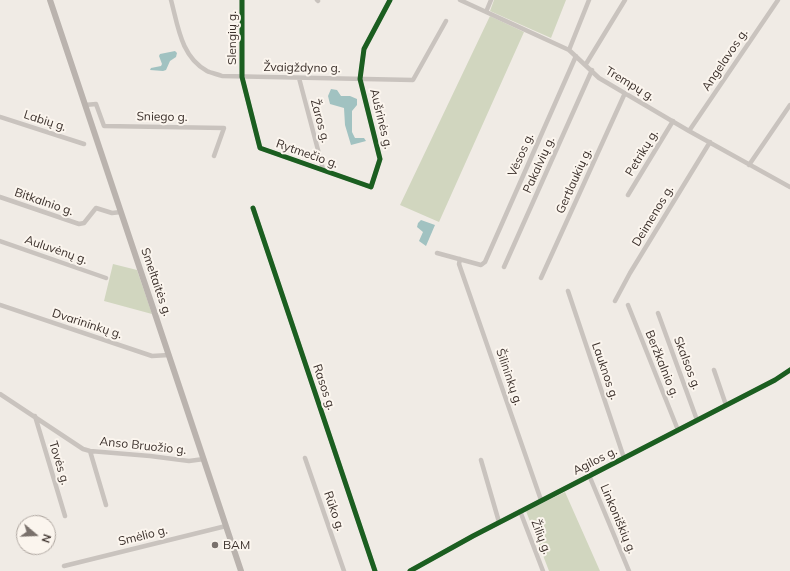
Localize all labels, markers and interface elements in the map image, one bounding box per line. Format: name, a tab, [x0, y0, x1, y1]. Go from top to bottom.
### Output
street label: Slengių g.	[225, 11, 239, 65]
street label: Angelavos g.	[699, 26, 751, 94]
street label: Žvaigždyno g.	[263, 60, 341, 76]
street label: Trempų g.	[603, 64, 657, 104]
street label: Aušrinės g.	[367, 87, 395, 151]
street label: Žaros g.	[307, 98, 333, 144]
street label: Labių g.	[22, 107, 68, 135]
street label: Sniego g.	[136, 109, 188, 125]
street label: Petrikų g.	[623, 127, 661, 179]
street label: Vėsos g.	[505, 131, 537, 179]
street label: Pakalvių g.	[520, 135, 558, 195]
street label: Rytmečio g.	[274, 137, 340, 171]
street label: Gertlaukių g.	[553, 146, 595, 216]
street label: Deimenos g.	[629, 183, 677, 249]
street label: Bitkalnio g.	[13, 185, 75, 219]
street label: Auluvėnų g.	[23, 233, 89, 267]
street label: Smeltaitės g.	[138, 246, 174, 318]
street label: Dvarininkų g.	[50, 306, 124, 342]
street label: Beržkalnio g.	[642, 328, 682, 400]
street label: Skalsos g.	[670, 335, 704, 391]
street label: Lauknos g.	[588, 340, 622, 402]
street label: Šilininkų g.	[493, 347, 525, 407]
street label: Rasos g.	[309, 362, 339, 412]
street label: Anso Bruožio g.	[99, 434, 187, 458]
street label: Tovės g.	[46, 439, 72, 487]
street label: Agilos g.	[571, 444, 619, 478]
street label: Linkoniškių g.	[597, 482, 639, 556]
street label: Rūko g.	[320, 489, 348, 533]
north arrow	[16, 515, 56, 555]
street label: Žilių g.	[528, 518, 554, 556]
street label: Smėlio g.	[117, 523, 169, 549]
text: N	[38, 532, 54, 545]
place label: BAM	[223, 538, 250, 552]
marker: BAM	[210, 540, 220, 550]

